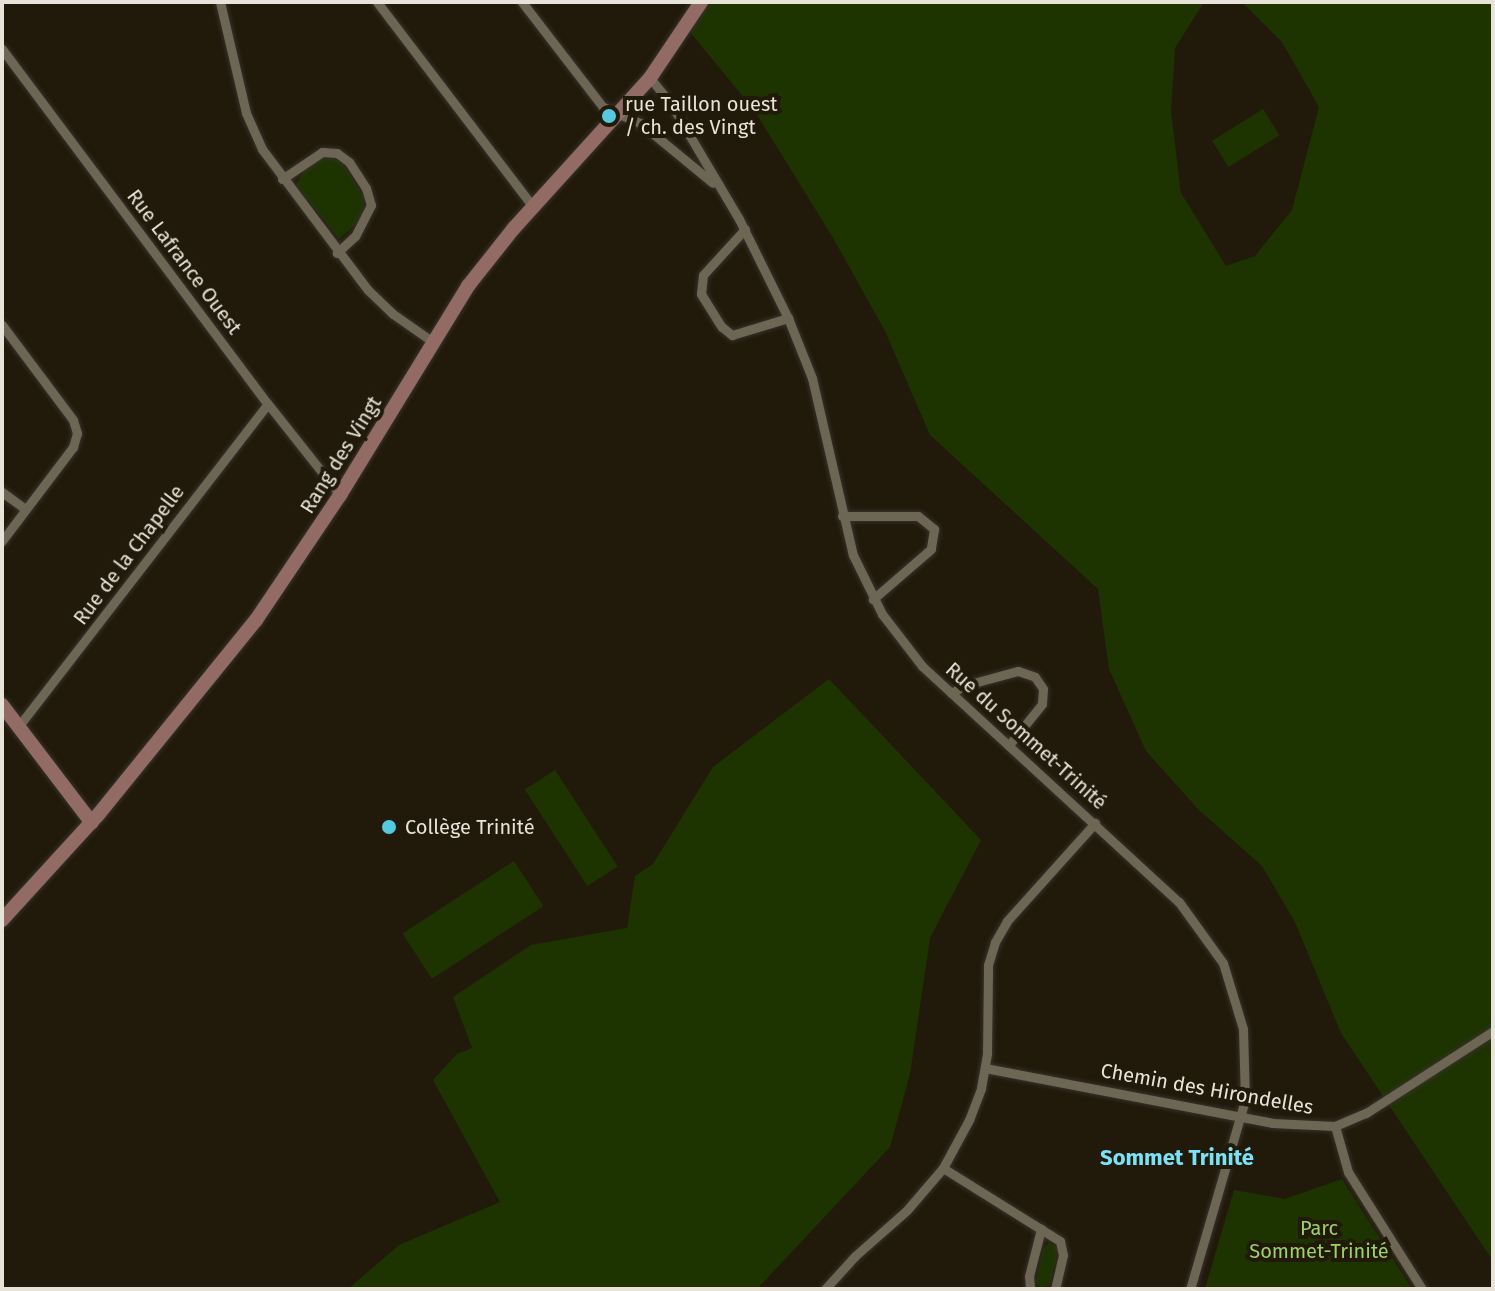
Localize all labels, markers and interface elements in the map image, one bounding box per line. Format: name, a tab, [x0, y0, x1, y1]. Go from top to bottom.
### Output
place label: rue Taillon ouest / ch. des Vingt	[625, 92, 778, 139]
marker: rue Taillon ouest / ch. des Vingt	[600, 107, 618, 125]
street label: Rue Lafrance Ouest	[122, 185, 246, 339]
street label: Rang des Vingt	[295, 392, 387, 518]
street label: Rue de la Chapelle	[69, 480, 189, 630]
street label: Rue du Sommet-Trinité	[941, 657, 1111, 815]
place label: Collège Trinité	[405, 815, 535, 839]
marker: Collège Trinité	[380, 818, 398, 836]
street label: Chemin des Hirondelles	[1099, 1058, 1315, 1120]
district label: Sommet Trinité	[1100, 1145, 1254, 1171]
park label: Parc Sommet-Trinité	[1249, 1216, 1389, 1263]

